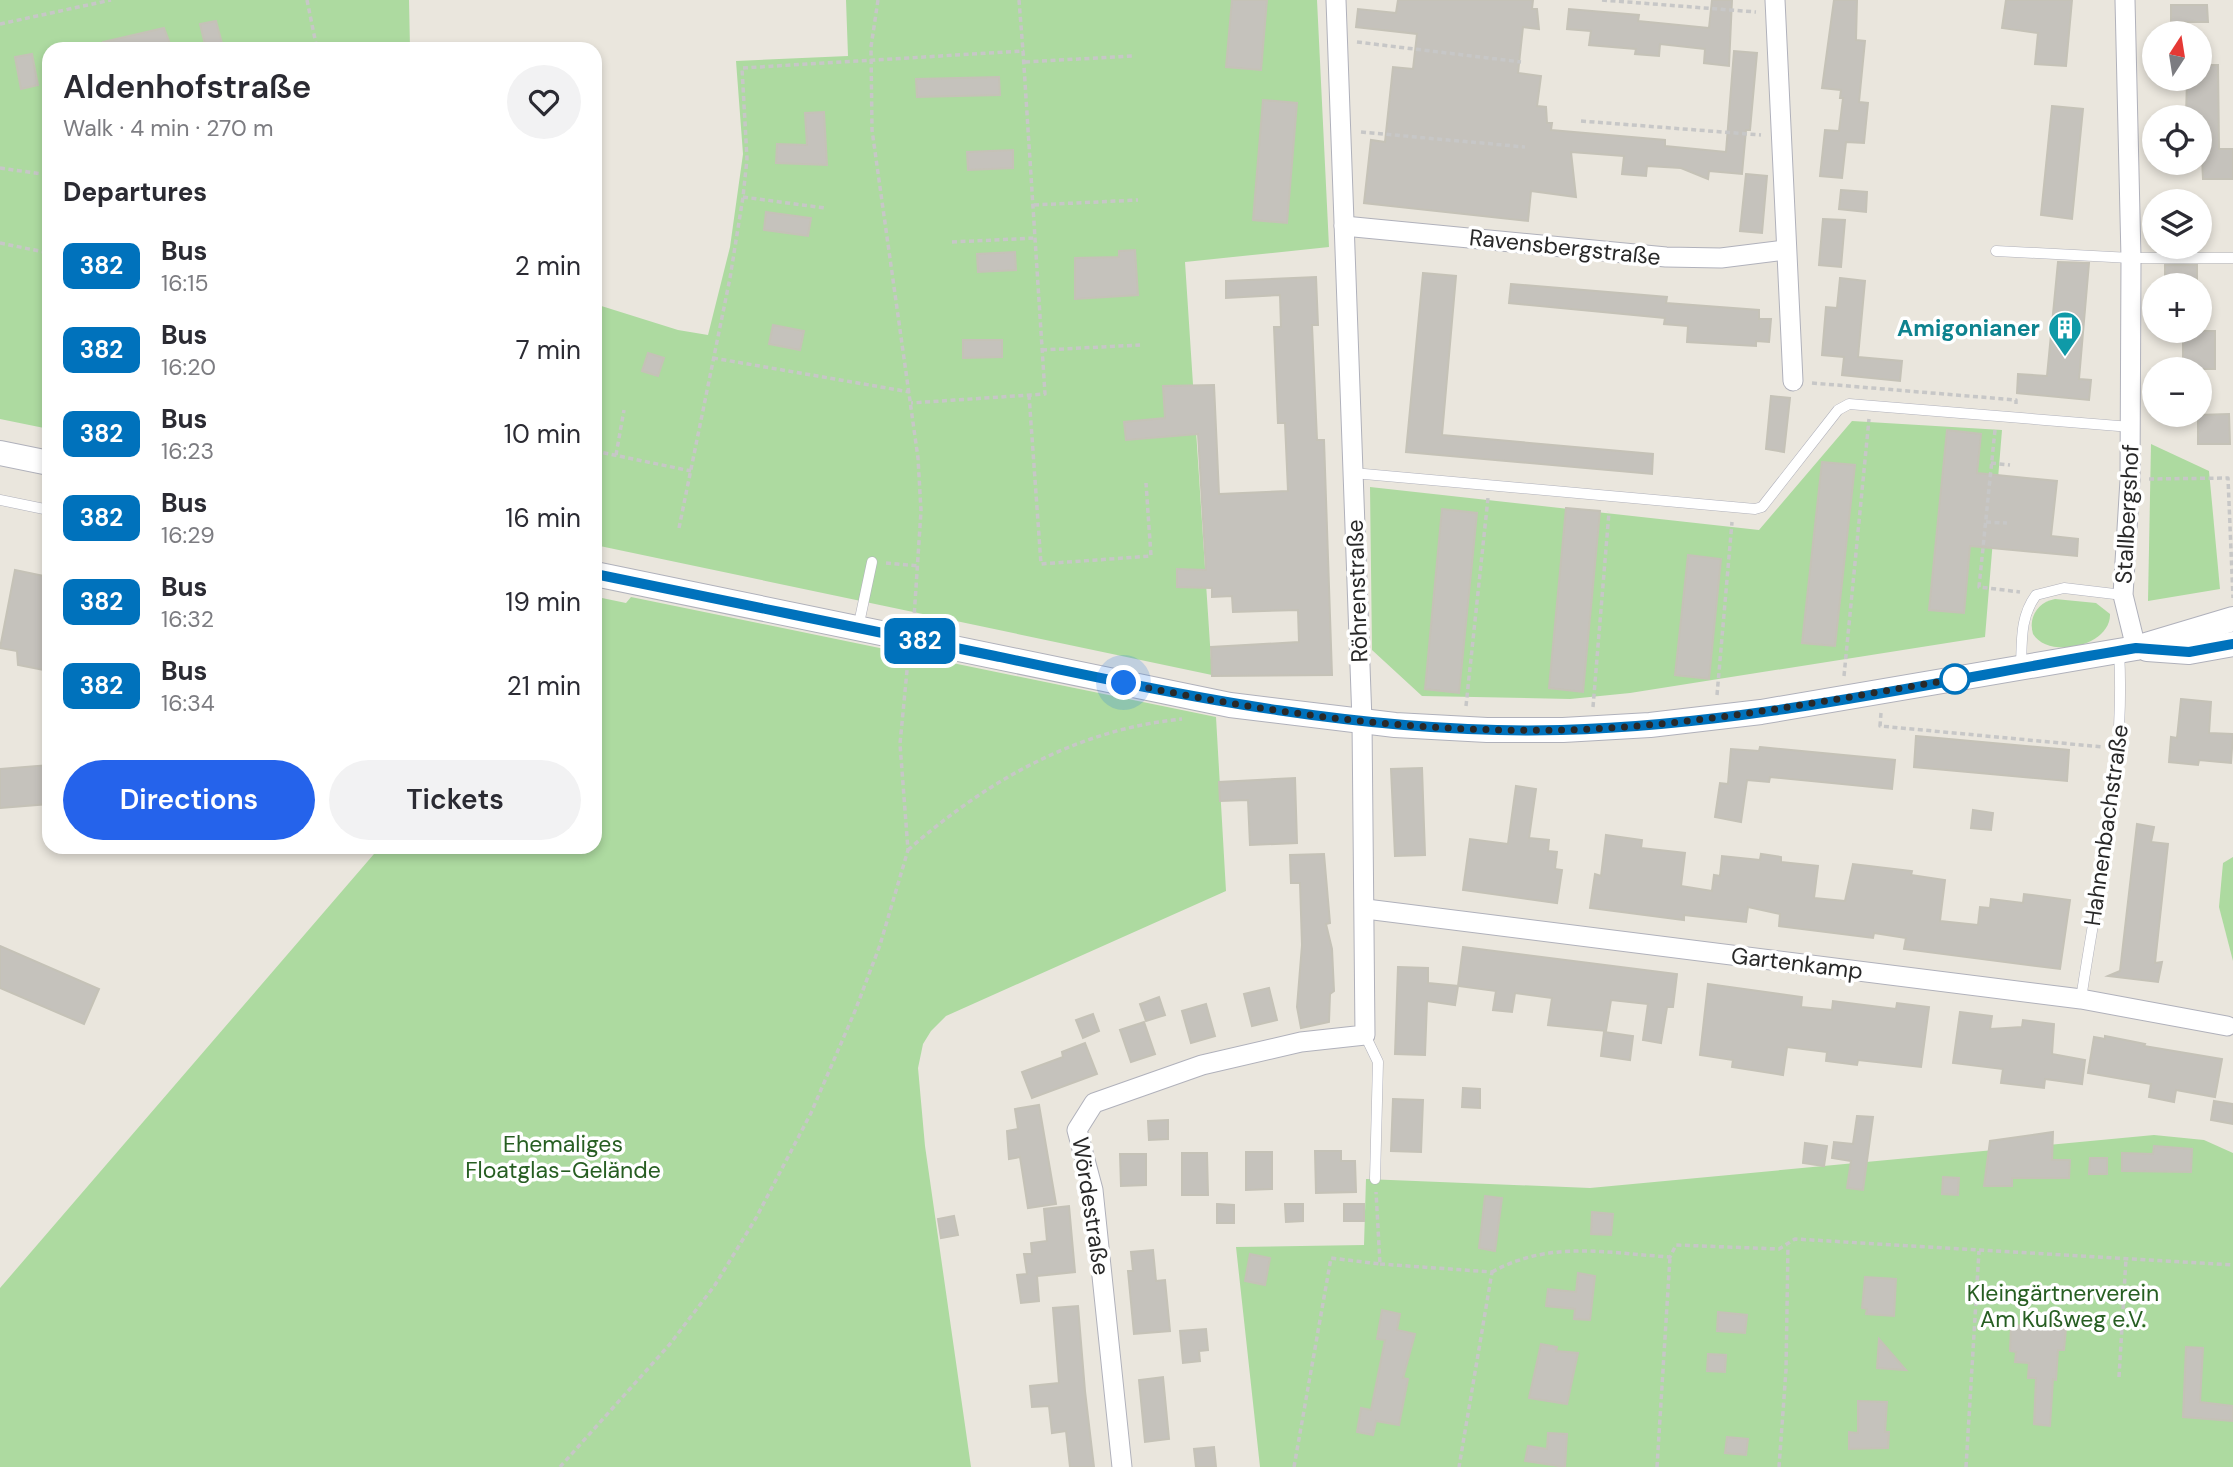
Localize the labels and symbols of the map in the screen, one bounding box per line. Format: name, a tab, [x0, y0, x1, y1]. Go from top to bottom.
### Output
north arrow	[2142, 21, 2212, 91]
street label: Ravensbergstraße	[1468, 222, 1662, 272]
building icon: Amigonianer	[2046, 309, 2084, 358]
place label: Amigonianer	[1897, 313, 2040, 343]
street label: Stallbergshof	[2108, 443, 2146, 585]
street label: Röhrenstraße	[1340, 519, 1374, 663]
line badge: 382	[880, 618, 960, 664]
unlabelled marker	[1940, 664, 1970, 694]
your location	[1106, 665, 1141, 700]
street label: Hahnenbachstraße	[2077, 722, 2135, 928]
street label: Gartenkamp	[1730, 940, 1864, 986]
park label: Ehemaliges Floatglas-Gelände	[465, 1129, 661, 1185]
street label: Wördestraße	[1065, 1135, 1117, 1277]
park label: Kleingärtnerverein Am Kußweg e.V.	[1967, 1278, 2159, 1334]

